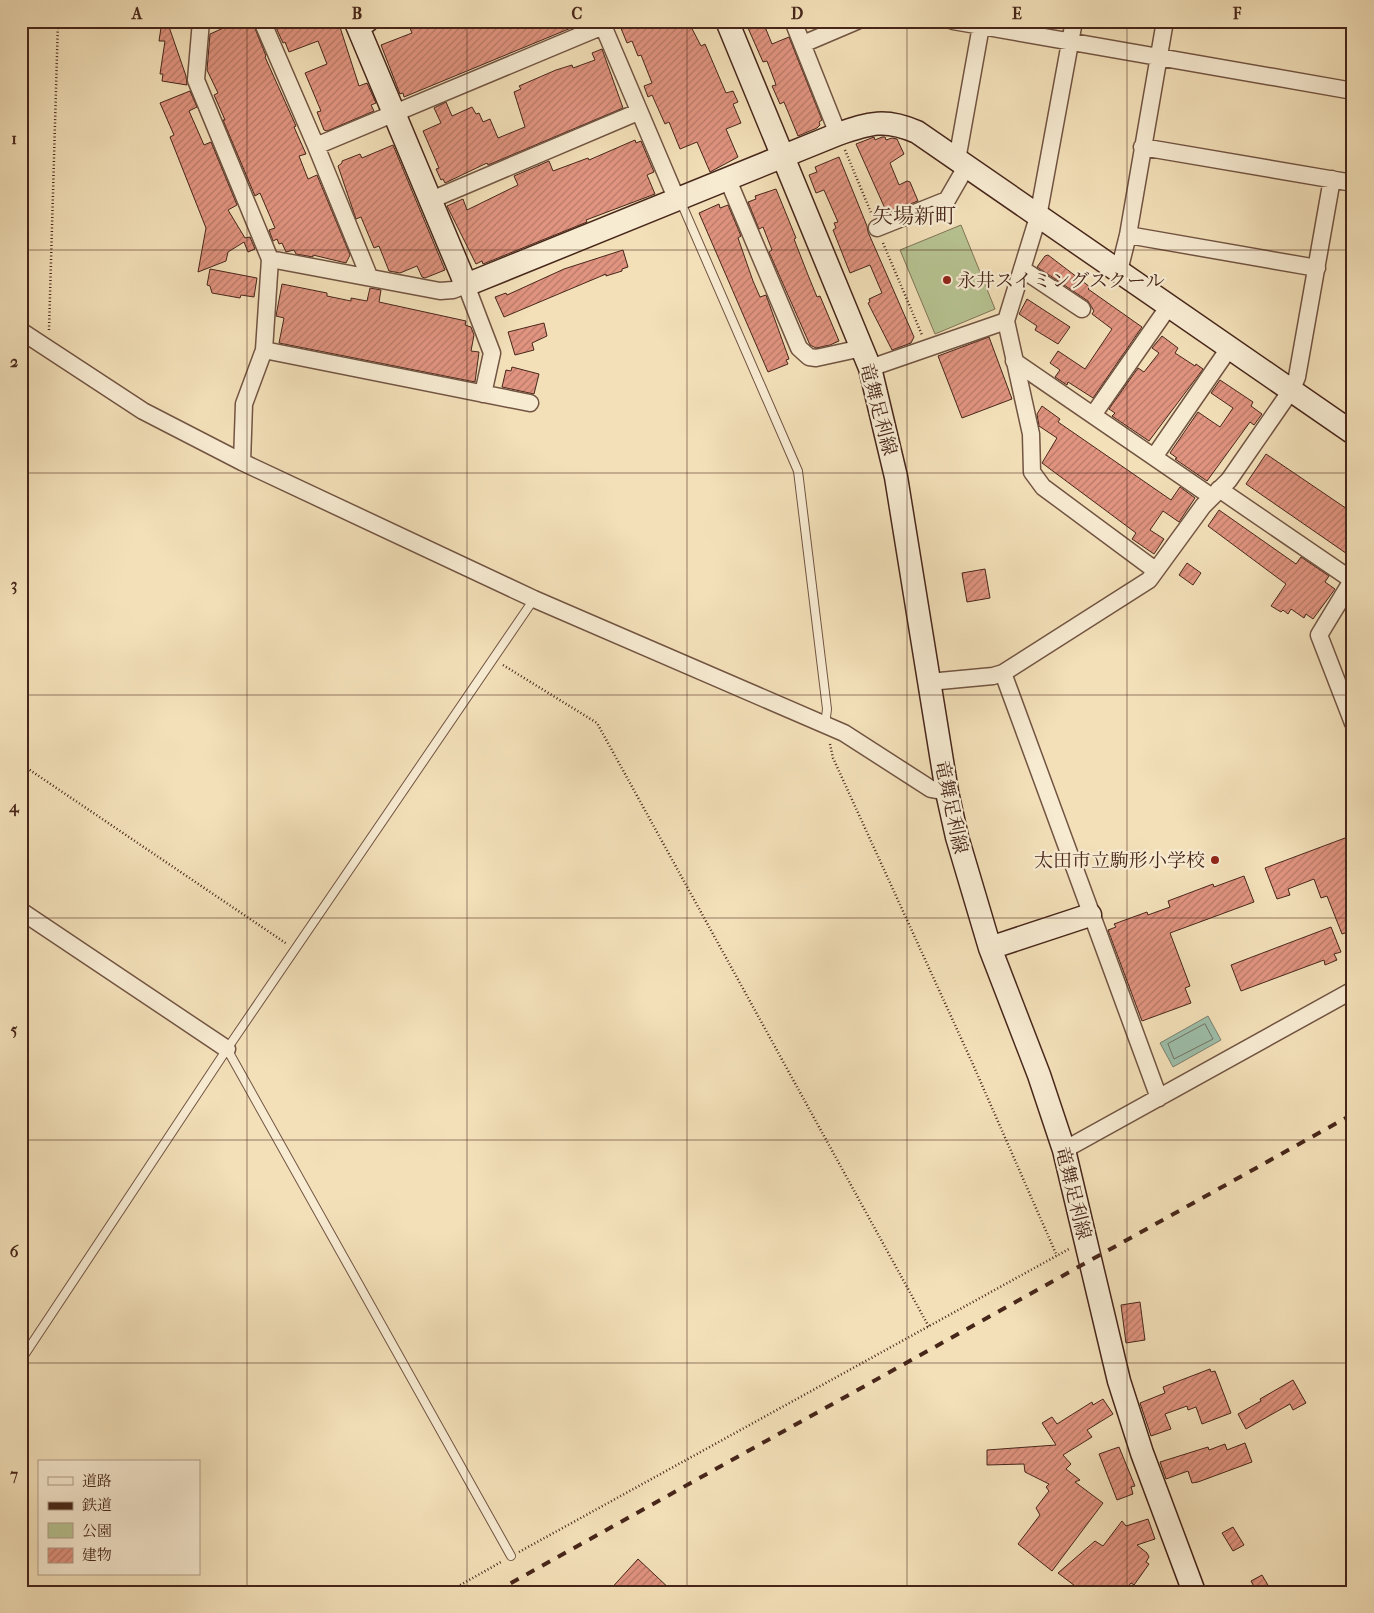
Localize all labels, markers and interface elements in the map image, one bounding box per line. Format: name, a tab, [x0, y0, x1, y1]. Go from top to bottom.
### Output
text: A	[131, 4, 143, 23]
text: B	[352, 4, 362, 23]
text: C	[572, 4, 583, 23]
text: D	[791, 4, 803, 23]
text: E	[1012, 4, 1022, 23]
text: F	[1232, 4, 1242, 23]
text: 1	[11, 129, 17, 148]
district label: 矢場新町	[872, 204, 956, 228]
place label: 永井スイミングスクール	[957, 270, 1165, 292]
marker: 永井スイミングスクール	[941, 274, 953, 286]
text: 2	[10, 352, 18, 371]
street label: 竜舞足利線	[855, 361, 901, 458]
text: 3	[11, 575, 17, 595]
street label: 竜舞足利線	[930, 758, 972, 856]
text: 4	[8, 797, 20, 817]
place label: 太田市立駒形小学校	[1034, 850, 1205, 872]
marker: 太田市立駒形小学校	[1209, 854, 1221, 866]
text: 5	[11, 1020, 18, 1039]
street label: 竜舞足利線	[1051, 1144, 1095, 1242]
text: 6	[10, 1242, 19, 1261]
legend	[38, 1460, 200, 1576]
text: 7	[9, 1465, 18, 1484]
text: 道路	[82, 1472, 112, 1490]
text: 鉄道	[82, 1496, 112, 1514]
text: 公園	[82, 1522, 112, 1540]
text: 建物	[82, 1546, 112, 1564]

